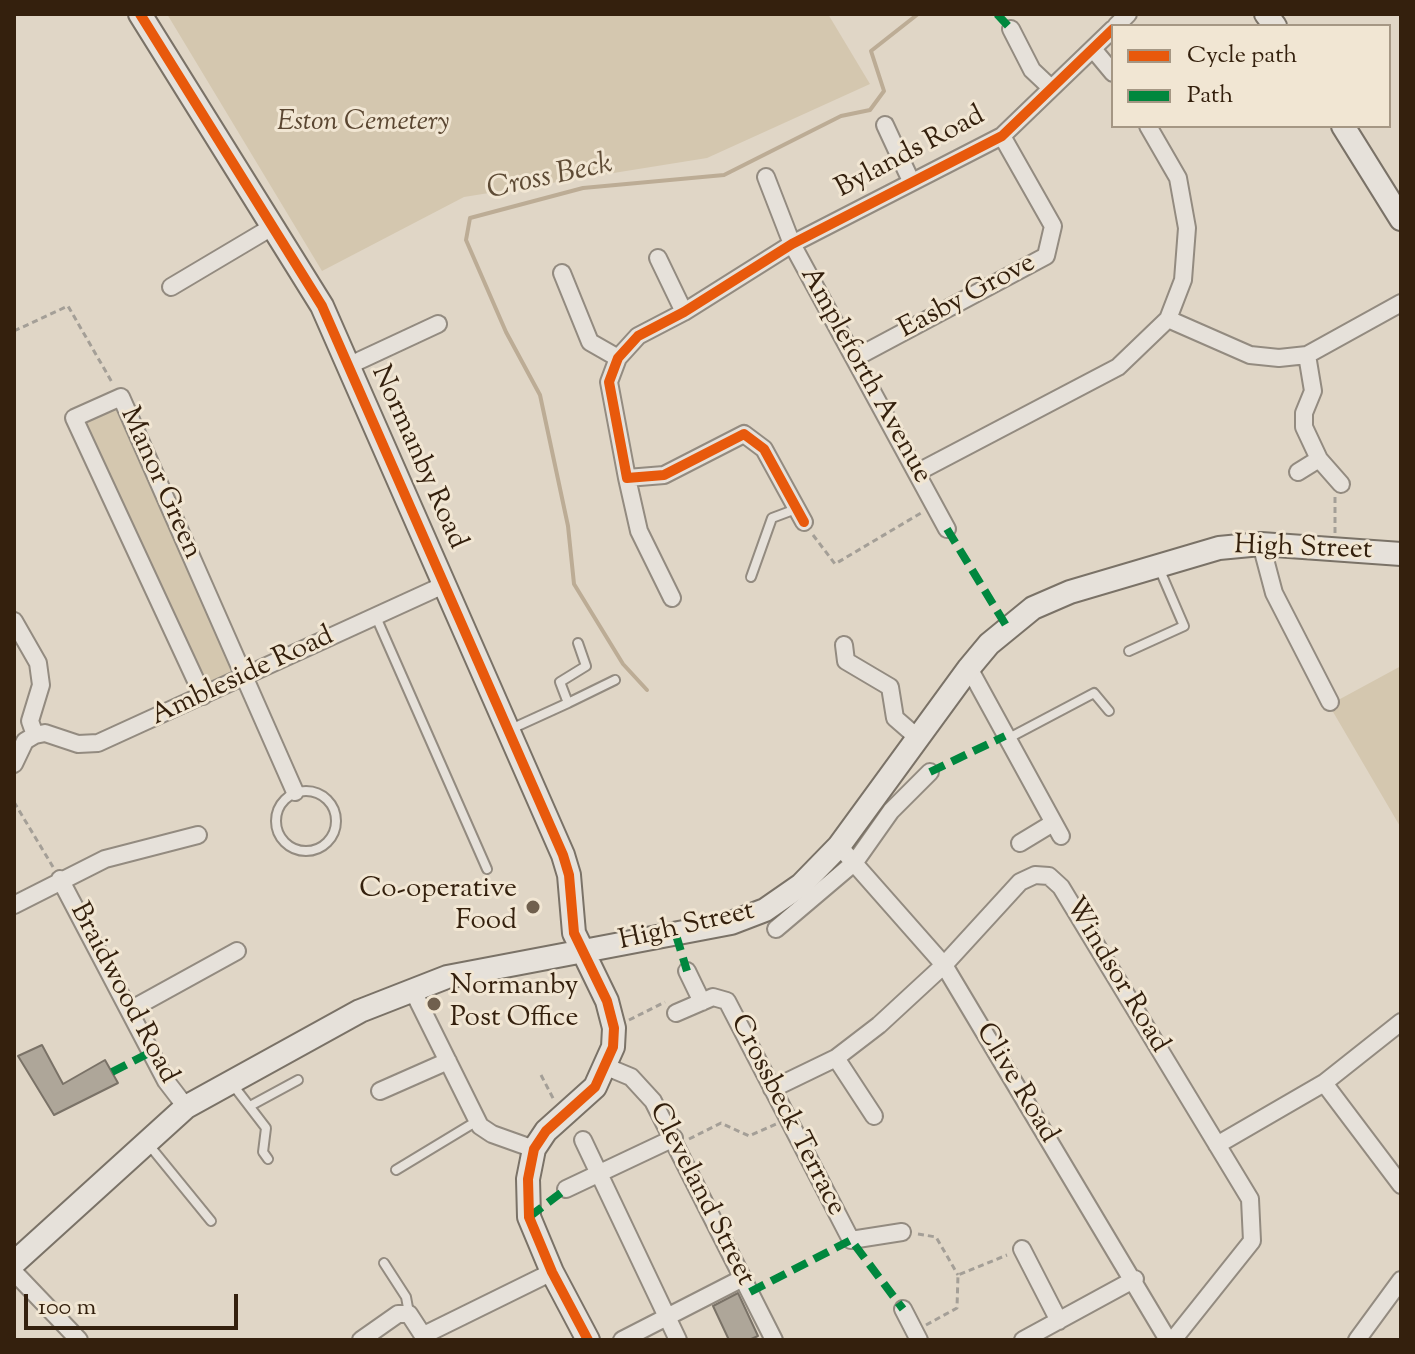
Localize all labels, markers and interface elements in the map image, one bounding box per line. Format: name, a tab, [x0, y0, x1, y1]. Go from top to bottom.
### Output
legend	[1111, 24, 1391, 128]
text: Cycle path	[1187, 39, 1297, 73]
text: Path	[1187, 79, 1233, 113]
street label: Bylands Road	[831, 101, 991, 207]
park label: Eston Cemetery	[277, 107, 449, 141]
water label: Cross Beck	[484, 148, 616, 210]
street label: Easby Grove	[894, 248, 1042, 348]
street label: Ampleforth Avenue	[791, 262, 937, 490]
street label: Normanby Road	[361, 361, 473, 555]
street label: Manor Green	[111, 403, 207, 565]
street label: High Street	[1233, 531, 1373, 569]
street label: Ambleside Road	[146, 621, 340, 735]
place label: Co-operative Food	[359, 874, 517, 940]
street label: Windsor Road	[1055, 892, 1175, 1060]
street label: High Street	[616, 896, 758, 960]
street label: Braidwood Road	[60, 898, 184, 1090]
marker: Co-operative Food	[524, 898, 542, 916]
place label: Normanby Post Office	[450, 971, 579, 1037]
marker: Normanby Post Office	[425, 995, 443, 1013]
street label: Crossbeck Terrace	[721, 1010, 851, 1222]
street label: Clive Road	[966, 1018, 1064, 1150]
street label: Cleveland Street	[640, 1098, 760, 1292]
scale bar	[28, 1278, 242, 1328]
text: 100 m	[38, 1291, 96, 1325]

